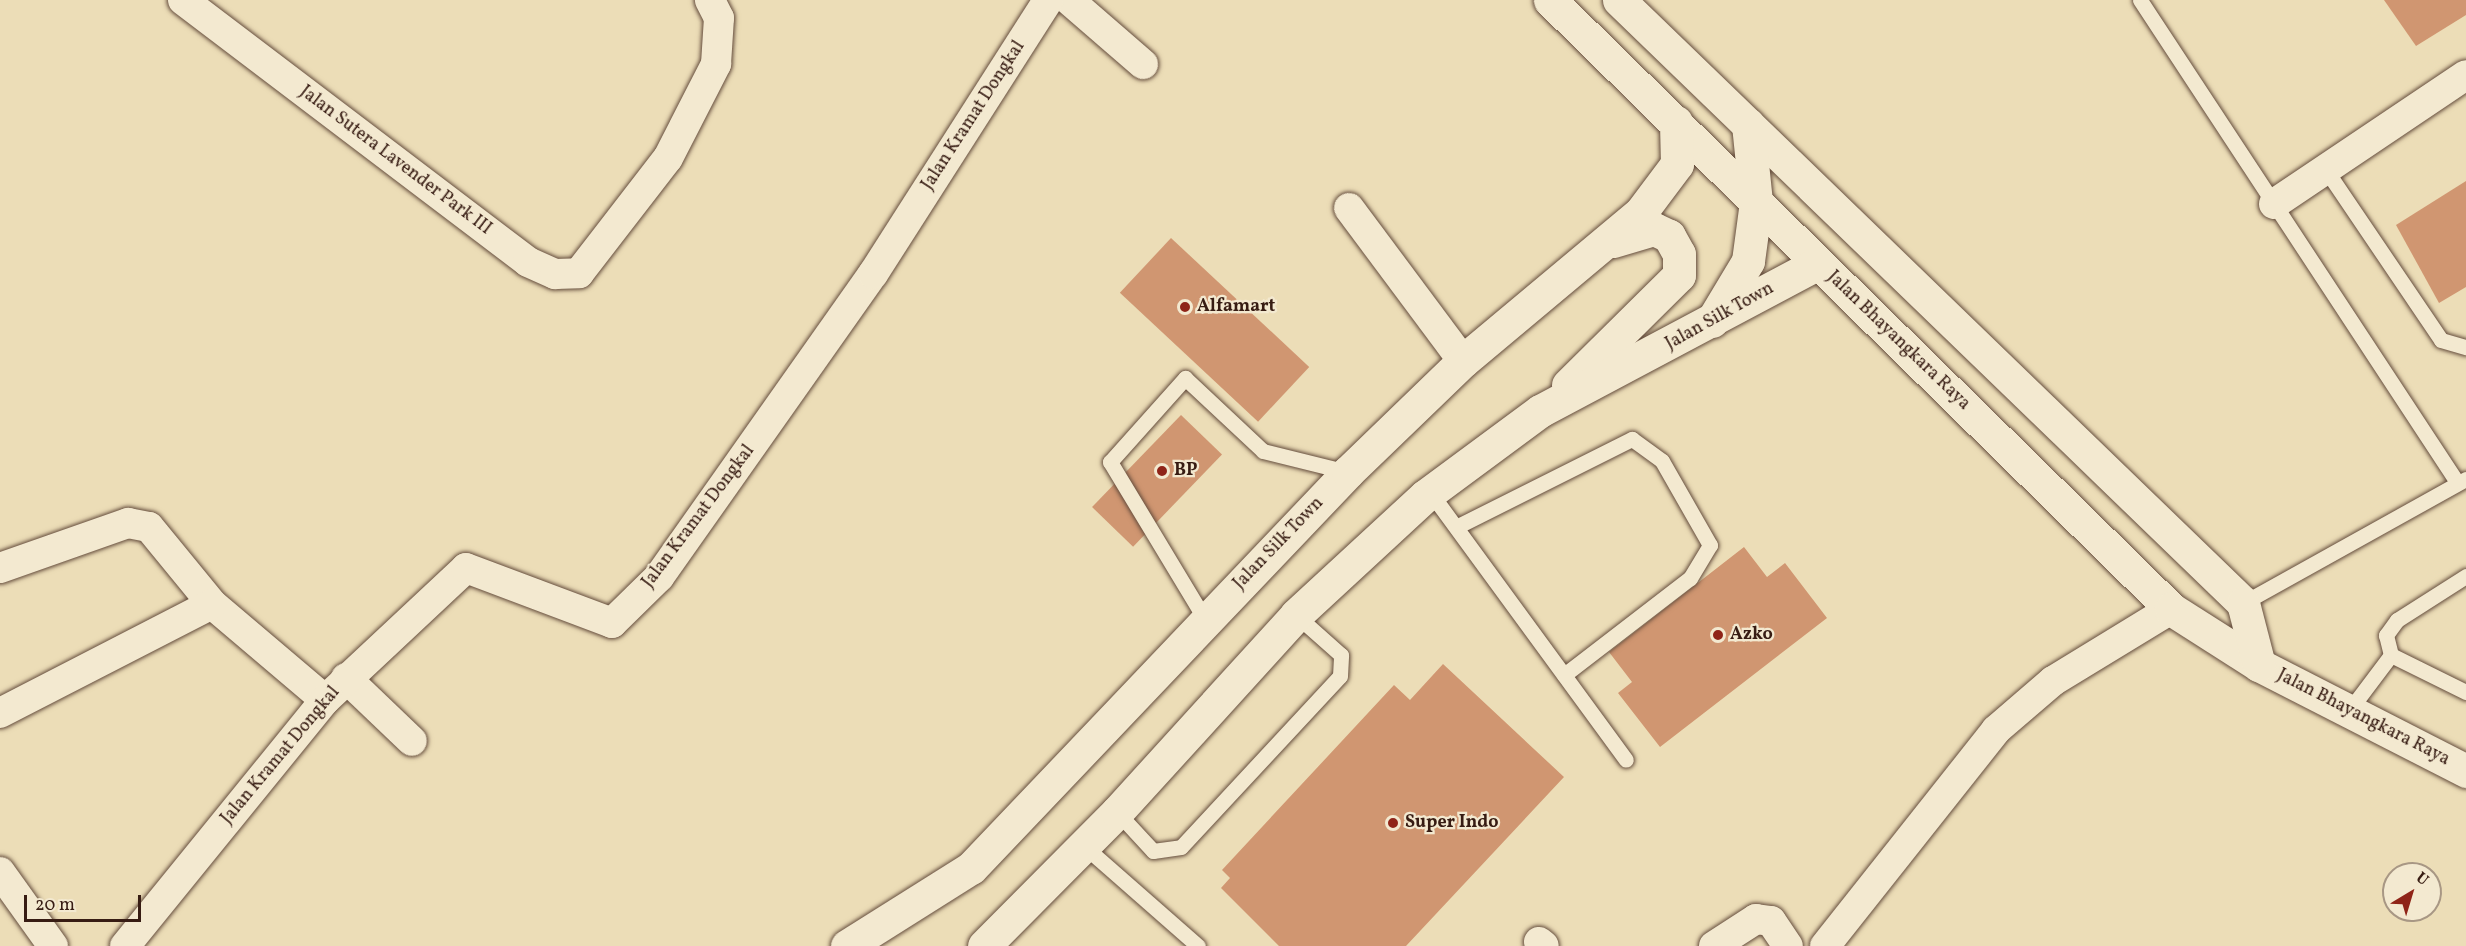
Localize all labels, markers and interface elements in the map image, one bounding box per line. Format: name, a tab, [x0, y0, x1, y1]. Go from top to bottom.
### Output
street label: Jalan Kramat Dongkal	[918, 37, 1030, 195]
street label: Jalan Sutera Lavender Park III	[295, 82, 495, 240]
street label: Jalan Bhayangkara Raya	[1822, 267, 1974, 415]
street label: Jalan Silk Town	[1662, 278, 1778, 356]
place label: Alfamart	[1197, 296, 1275, 318]
marker: Alfamart	[1178, 300, 1192, 314]
street label: Jalan Kramat Dongkal	[638, 441, 760, 593]
place label: BP	[1174, 460, 1198, 482]
marker: BP	[1155, 464, 1169, 478]
street label: Jalan Silk Town	[1229, 493, 1329, 595]
place label: Azko	[1730, 624, 1773, 646]
marker: Azko	[1711, 628, 1725, 642]
street label: Jalan Bhayangkara Raya	[2273, 665, 2453, 771]
street label: Jalan Kramat Dongkal	[217, 683, 345, 829]
place label: Super Indo	[1405, 812, 1498, 834]
marker: Super Indo	[1386, 816, 1400, 830]
north arrow	[2382, 862, 2442, 922]
text: U	[2411, 867, 2433, 891]
scale bar	[27, 883, 144, 921]
text: 20 m	[35, 893, 75, 918]

